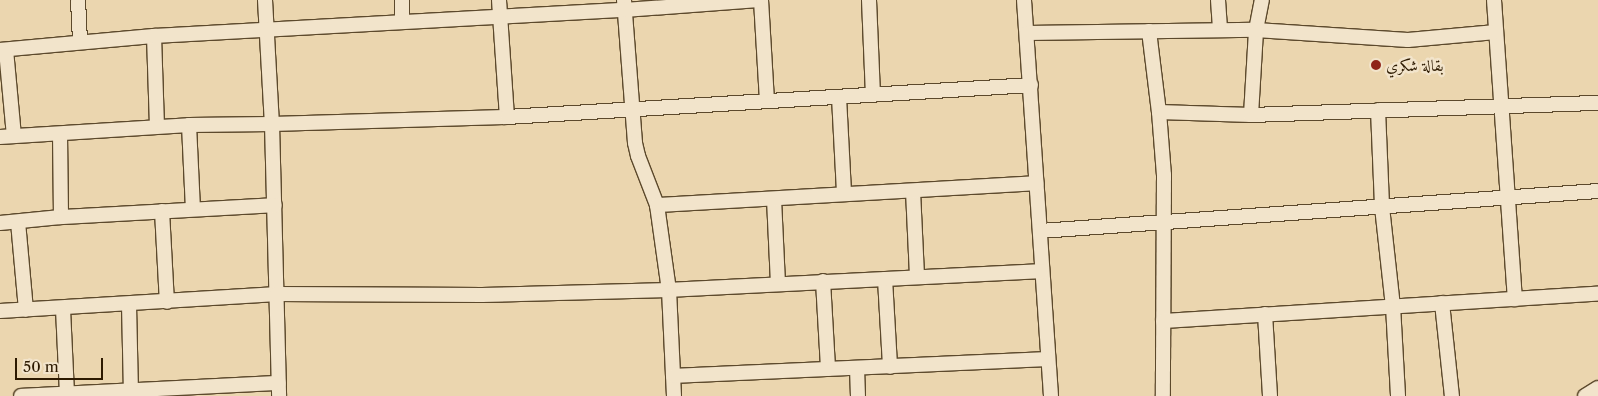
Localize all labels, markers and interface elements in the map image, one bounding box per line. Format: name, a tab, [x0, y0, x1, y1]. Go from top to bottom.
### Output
place label: بقالة شكري	[1386, 55, 1444, 75]
marker: بقالة شكري	[1370, 59, 1382, 71]
scale bar	[18, 348, 105, 380]
text: 50 m	[23, 357, 59, 376]

